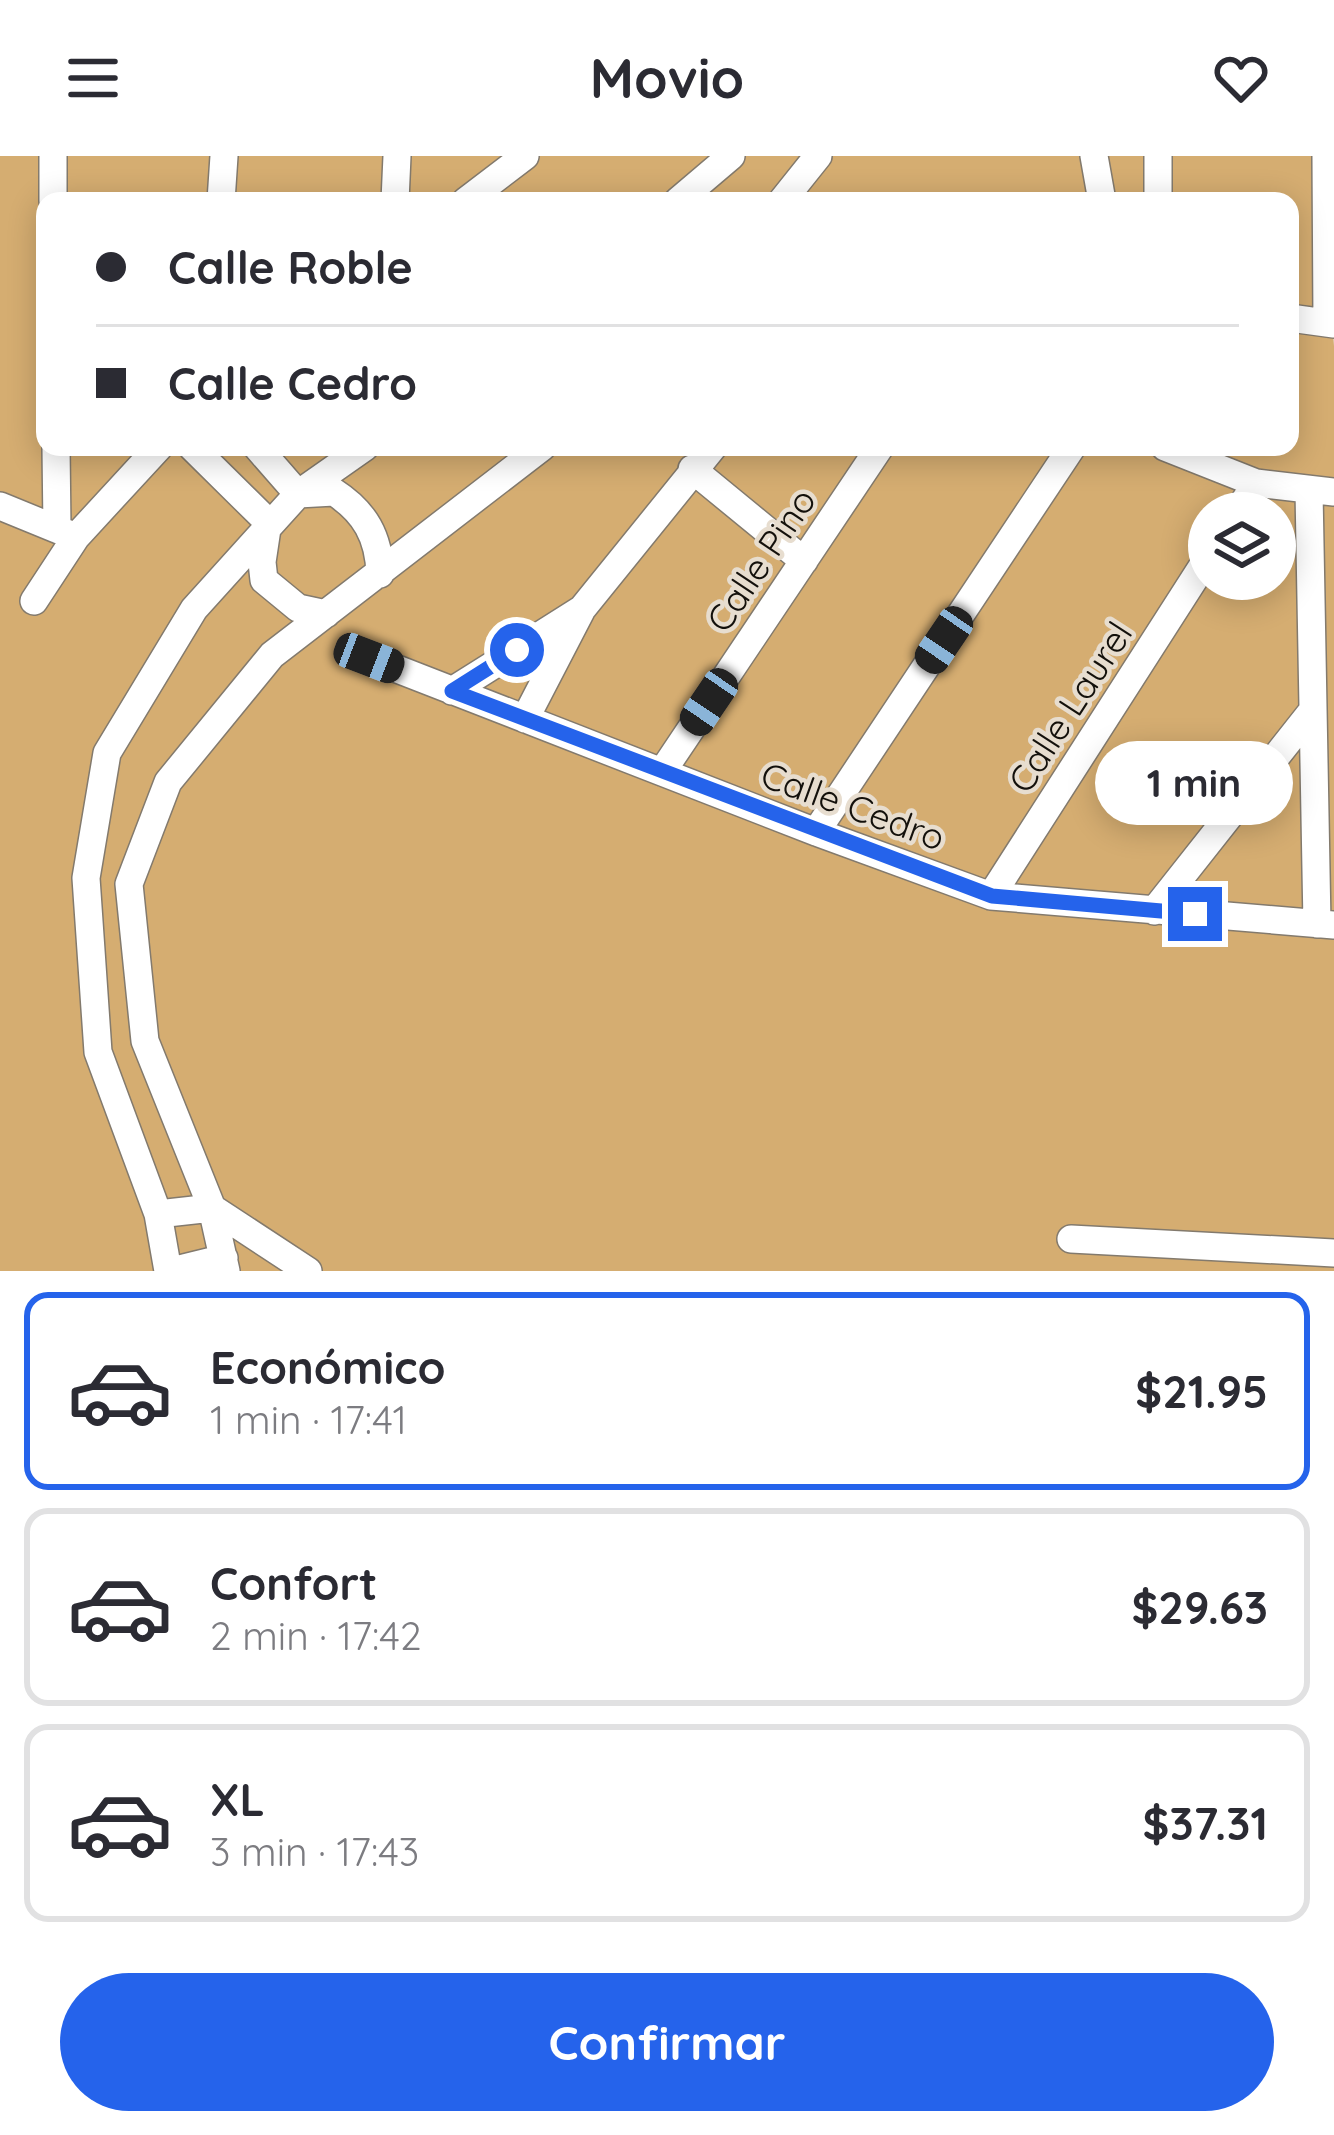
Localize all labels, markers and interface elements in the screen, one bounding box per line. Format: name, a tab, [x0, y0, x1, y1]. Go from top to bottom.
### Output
text: Movio	[590, 44, 744, 112]
icon: menu	[60, 45, 126, 111]
icon: heart	[1208, 45, 1274, 111]
text: Calle Roble	[168, 239, 413, 295]
text: Calle Cedro	[168, 355, 417, 411]
street label: Calle Pino	[696, 479, 825, 640]
map controls	[1188, 492, 1296, 600]
button: layers	[1188, 492, 1296, 600]
car	[909, 600, 979, 680]
street label: Calle Laurel	[998, 613, 1141, 801]
route start	[490, 623, 544, 677]
car	[329, 628, 409, 688]
car	[674, 662, 744, 742]
callout: 1 min	[1096, 740, 1294, 824]
street label: Calle Cedro	[755, 752, 951, 860]
text: 1 min	[1147, 758, 1241, 807]
route end	[1168, 887, 1222, 941]
icon: car	[66, 1337, 174, 1445]
text: Económico	[210, 1339, 446, 1395]
text: $21.95	[1135, 1363, 1268, 1419]
text: 1 min · 17:41	[210, 1395, 407, 1444]
icon: car	[66, 1553, 174, 1661]
text: Confort	[210, 1555, 377, 1611]
text: $29.63	[1132, 1579, 1268, 1635]
text: 2 min · 17:42	[210, 1611, 422, 1660]
icon: car	[66, 1769, 174, 1877]
text: XL	[210, 1771, 265, 1827]
text: $37.31	[1143, 1795, 1268, 1851]
text: 3 min · 17:43	[210, 1827, 419, 1876]
button: Confirmar	[60, 1973, 1274, 2111]

